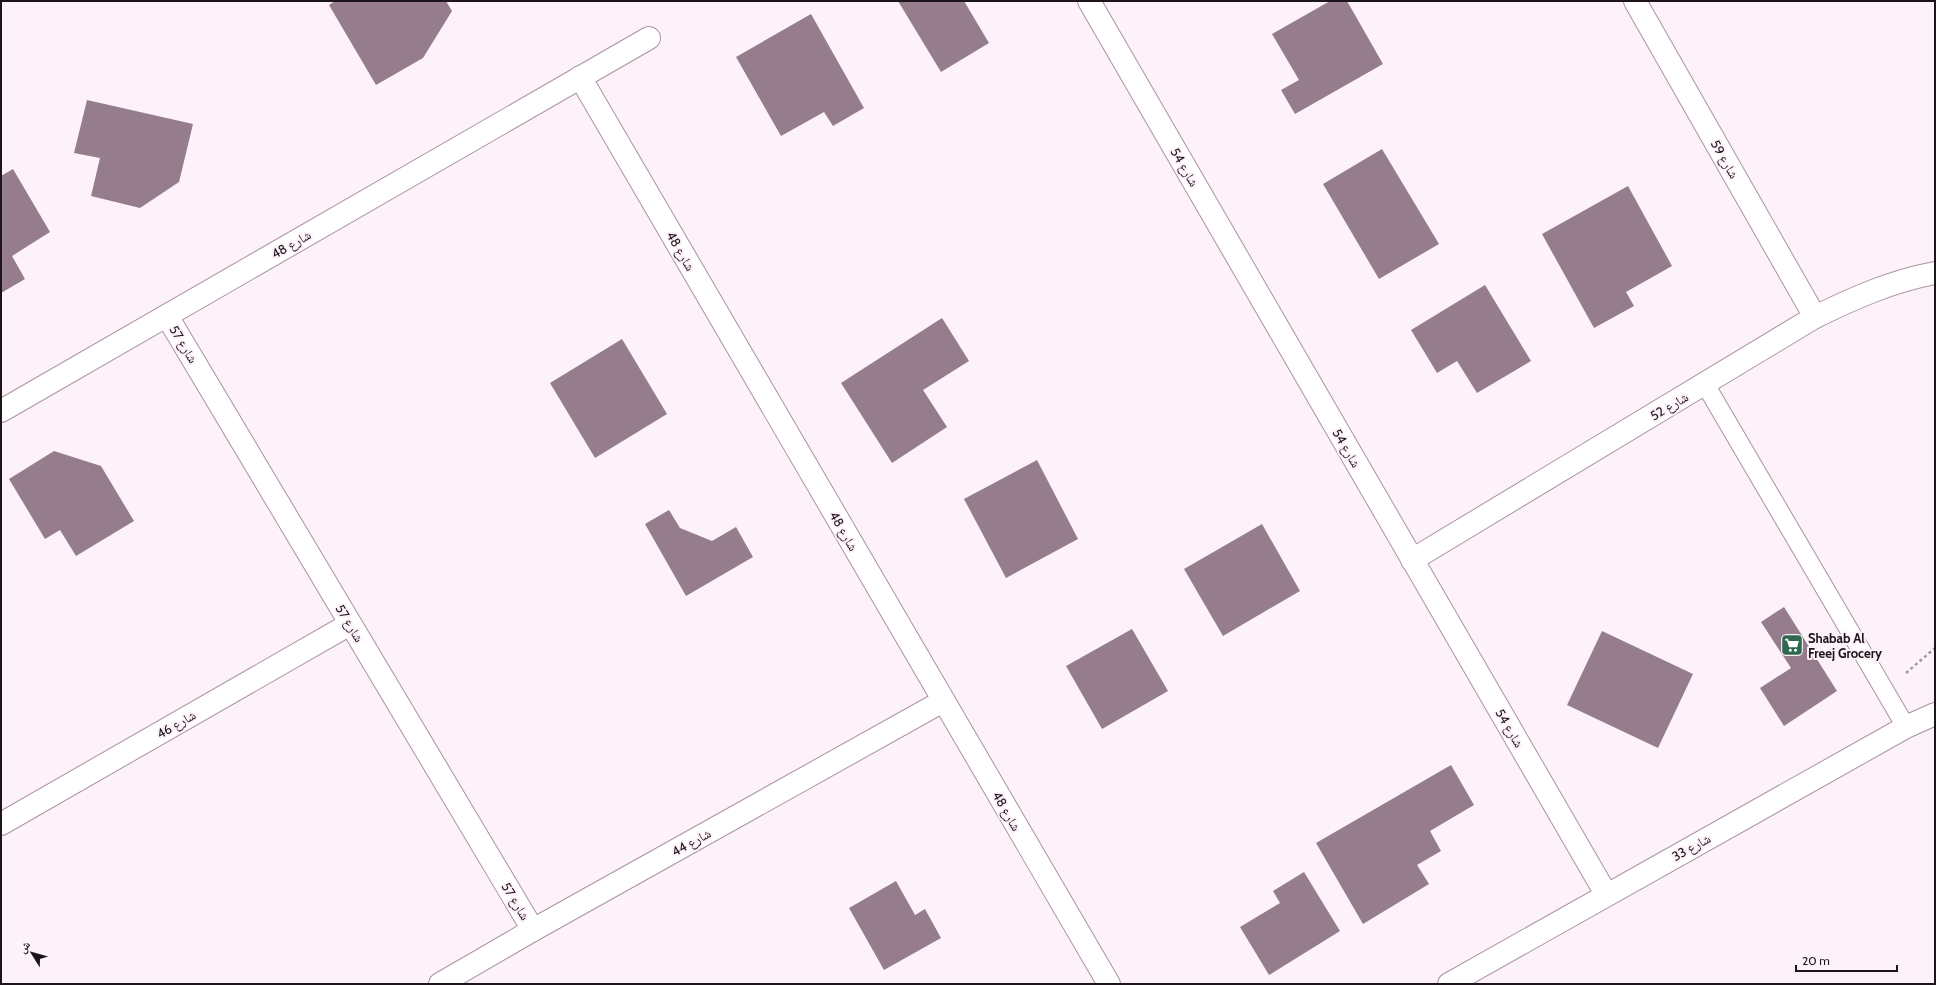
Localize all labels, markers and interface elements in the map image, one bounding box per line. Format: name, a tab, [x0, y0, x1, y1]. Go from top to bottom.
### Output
street label: شارع 59	[1706, 137, 1742, 182]
street label: شارع 54	[1166, 145, 1202, 190]
street label: شارع 48	[268, 226, 315, 263]
street label: شارع 48	[662, 228, 699, 275]
street label: شارع 57	[165, 322, 201, 367]
street label: شارع 52	[1647, 388, 1692, 425]
street label: شارع 54	[1328, 426, 1364, 471]
street label: شارع 48	[825, 508, 862, 555]
street label: شارع 57	[331, 601, 367, 646]
place label: Shabab Al Freej Grocery	[1808, 630, 1882, 661]
supermarket icon: Shabab Al Freej Grocery	[1779, 632, 1805, 658]
street label: شارع 46	[154, 706, 199, 743]
street label: شارع 54	[1491, 706, 1527, 751]
street label: شارع 48	[988, 788, 1025, 835]
street label: شارع 44	[668, 825, 715, 861]
street label: شارع 33	[1669, 830, 1714, 866]
street label: شارع 57	[497, 879, 533, 924]
north arrow	[12, 933, 52, 973]
text: ش	[15, 938, 34, 956]
scale bar	[1796, 947, 1897, 973]
text: 20 m	[1802, 953, 1830, 968]

